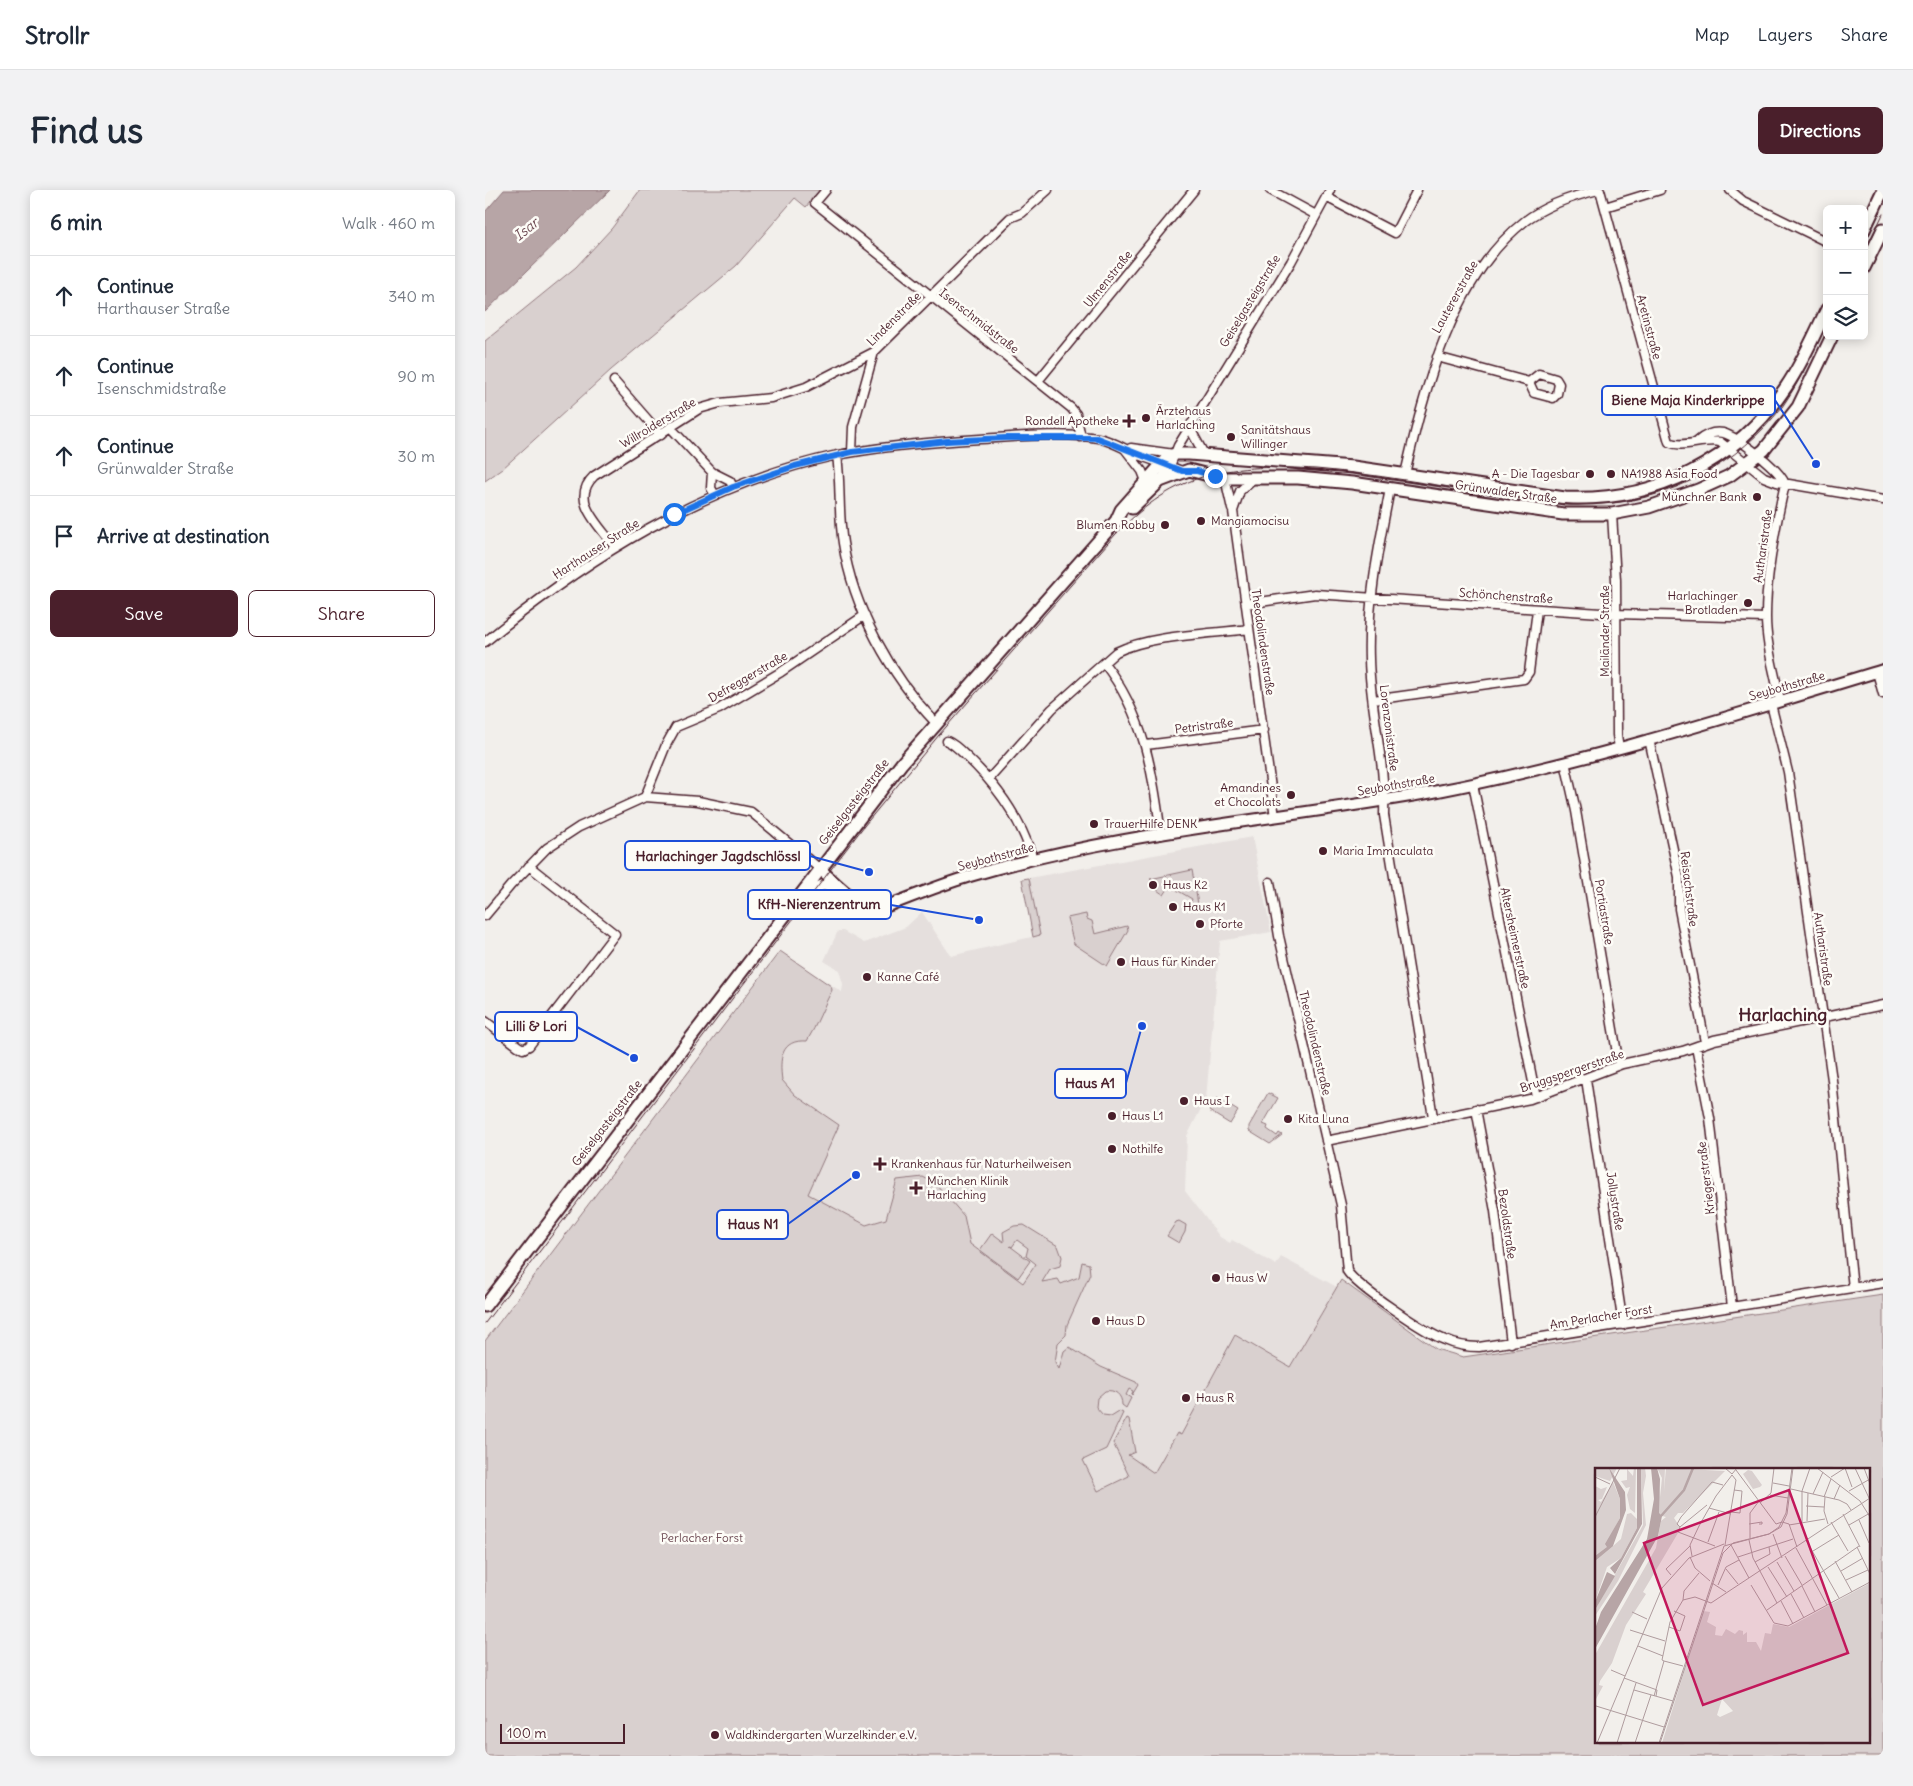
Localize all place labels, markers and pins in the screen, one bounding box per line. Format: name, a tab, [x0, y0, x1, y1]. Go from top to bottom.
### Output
callout: Biene Maja Kinderkrippe	[1602, 386, 1775, 415]
place label: Ärztehaus Harlaching	[1156, 403, 1215, 432]
marker: Ärztehaus Harlaching	[1140, 412, 1152, 424]
place label: Rondell Apotheke	[1025, 413, 1119, 428]
marker: Rondell Apotheke	[1123, 415, 1135, 427]
place label: Sanitätshaus Willinger	[1241, 422, 1311, 451]
marker: Sanitätshaus Willinger	[1225, 431, 1237, 443]
place label: A - Die Tagesbar	[1492, 466, 1580, 481]
place label: NA1988 Asia Food	[1621, 466, 1718, 481]
marker: A - Die Tagesbar	[1584, 468, 1596, 480]
marker: NA1988 Asia Food	[1605, 468, 1617, 480]
place label: Münchner Bank	[1661, 489, 1747, 504]
marker: Münchner Bank	[1751, 491, 1763, 503]
place label: Mangiamocisu	[1211, 513, 1289, 528]
marker: Mangiamocisu	[1195, 515, 1207, 527]
place label: Blumen Robby	[1076, 517, 1155, 532]
marker: Blumen Robby	[1159, 519, 1171, 531]
place label: Harlachinger Brotladen	[1667, 588, 1738, 617]
marker: Harlachinger Brotladen	[1742, 597, 1754, 609]
place label: Amandines et Chocolats	[1214, 780, 1281, 809]
marker: Amandines et Chocolats	[1285, 789, 1297, 801]
place label: TrauerHilfe DENK	[1104, 816, 1198, 831]
marker: TrauerHilfe DENK	[1088, 818, 1100, 830]
callout: Harlachinger Jagdschlössl	[625, 841, 810, 870]
place label: Maria Immaculata	[1333, 843, 1433, 858]
marker: Maria Immaculata	[1317, 845, 1329, 857]
place label: Haus K2	[1163, 877, 1208, 892]
marker: Haus K2	[1147, 879, 1159, 891]
callout: KfH-Nierenzentrum	[748, 890, 891, 919]
place label: Haus K1	[1183, 899, 1226, 914]
marker: Haus K1	[1167, 901, 1179, 913]
place label: Pforte	[1210, 916, 1243, 931]
marker: Pforte	[1194, 918, 1206, 930]
place label: Haus für Kinder	[1131, 954, 1216, 969]
marker: Haus für Kinder	[1115, 956, 1127, 968]
place label: Kanne Café	[877, 969, 939, 984]
marker: Kanne Café	[861, 971, 873, 983]
callout: Lilli & Lori	[495, 1012, 577, 1041]
callout: Haus A1	[1055, 1069, 1126, 1098]
place label: Haus I	[1194, 1093, 1230, 1108]
marker: Haus I	[1178, 1095, 1190, 1107]
place label: Haus L1	[1122, 1108, 1164, 1123]
marker: Haus L1	[1106, 1110, 1118, 1122]
place label: Kita Luna	[1298, 1111, 1349, 1126]
marker: Kita Luna	[1282, 1113, 1294, 1125]
place label: Nothilfe	[1122, 1141, 1163, 1156]
marker: Nothilfe	[1106, 1143, 1118, 1155]
place label: Krankenhaus für Naturheilweisen	[891, 1156, 1071, 1171]
marker: Krankenhaus für Naturheilweisen	[873, 1157, 887, 1171]
place label: München Klinik Harlaching	[927, 1173, 1008, 1202]
marker: München Klinik Harlaching	[909, 1181, 923, 1195]
callout: Haus N1	[717, 1210, 788, 1239]
place label: Haus W	[1226, 1270, 1268, 1285]
marker: Haus W	[1210, 1272, 1222, 1284]
place label: Haus D	[1106, 1313, 1145, 1328]
marker: Haus D	[1090, 1315, 1102, 1327]
place label: Haus R	[1196, 1390, 1235, 1405]
marker: Haus R	[1180, 1392, 1192, 1404]
place label: Waldkindergarten Wurzelkinder e.V.	[725, 1727, 917, 1742]
marker: Waldkindergarten Wurzelkinder e.V.	[709, 1729, 721, 1741]

